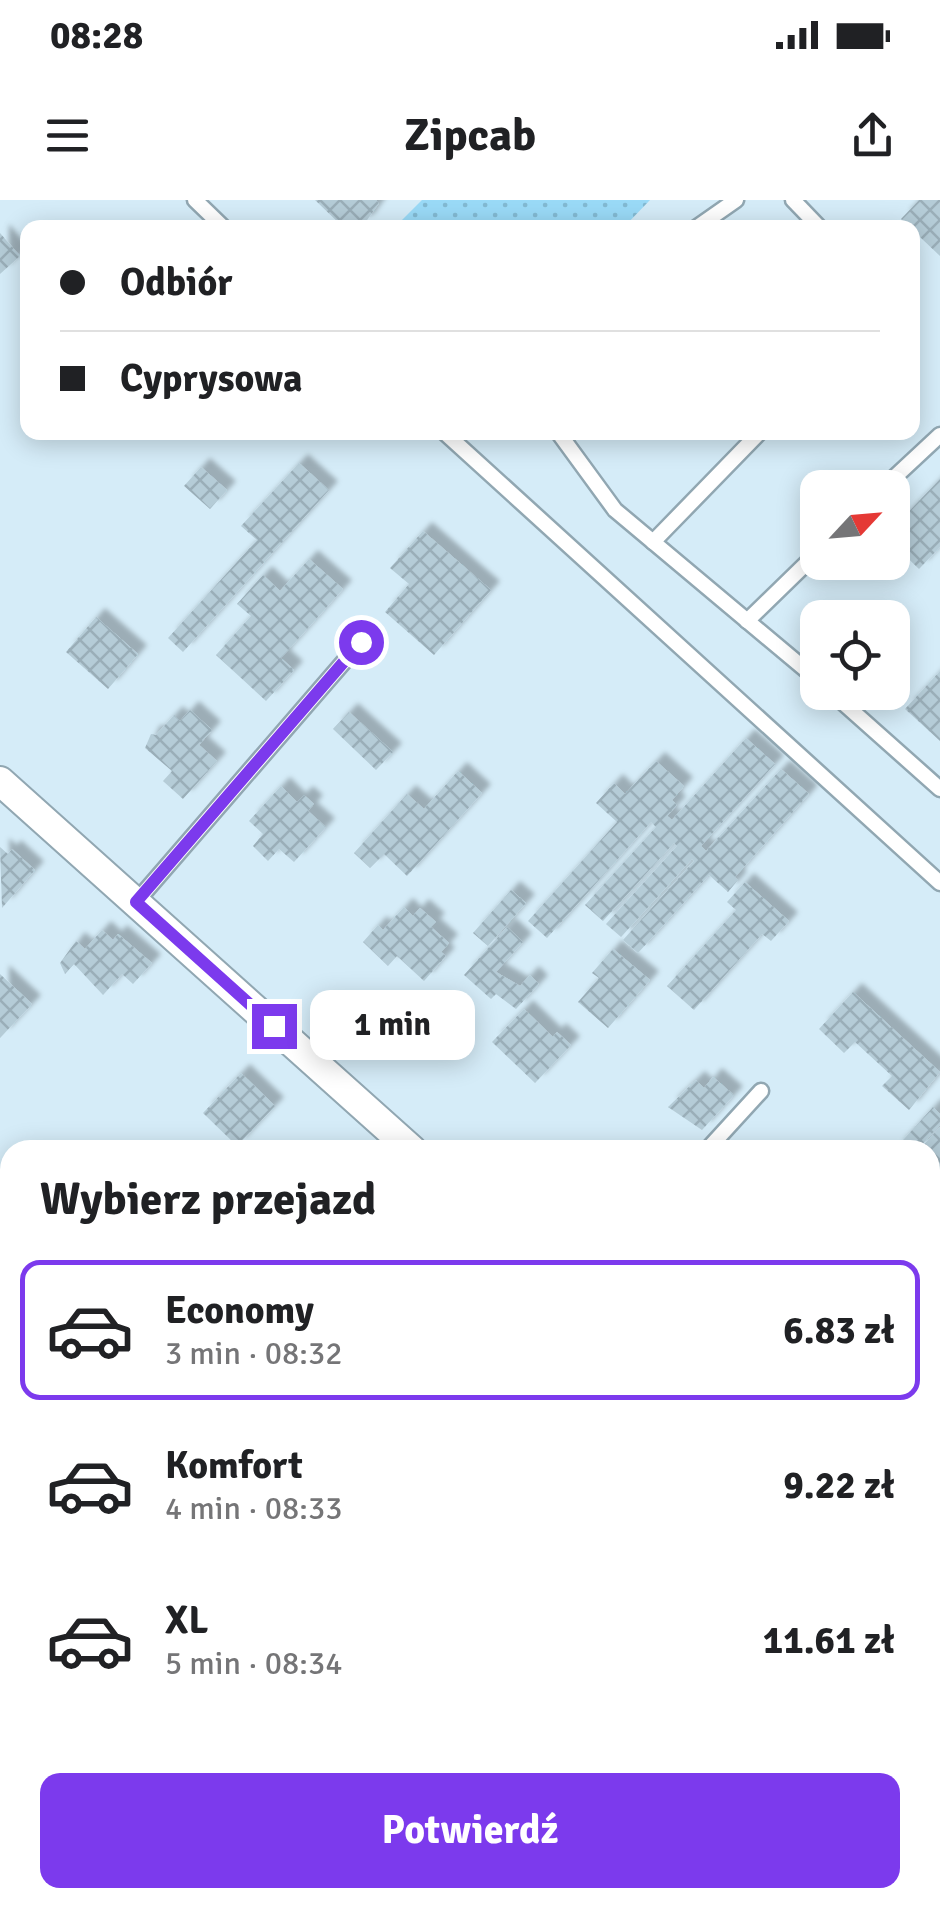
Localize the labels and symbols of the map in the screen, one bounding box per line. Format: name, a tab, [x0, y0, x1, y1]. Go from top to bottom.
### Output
north arrow	[800, 470, 910, 580]
route start	[339, 620, 384, 665]
callout: 1 min	[309, 991, 474, 1061]
route end	[252, 1004, 297, 1049]

